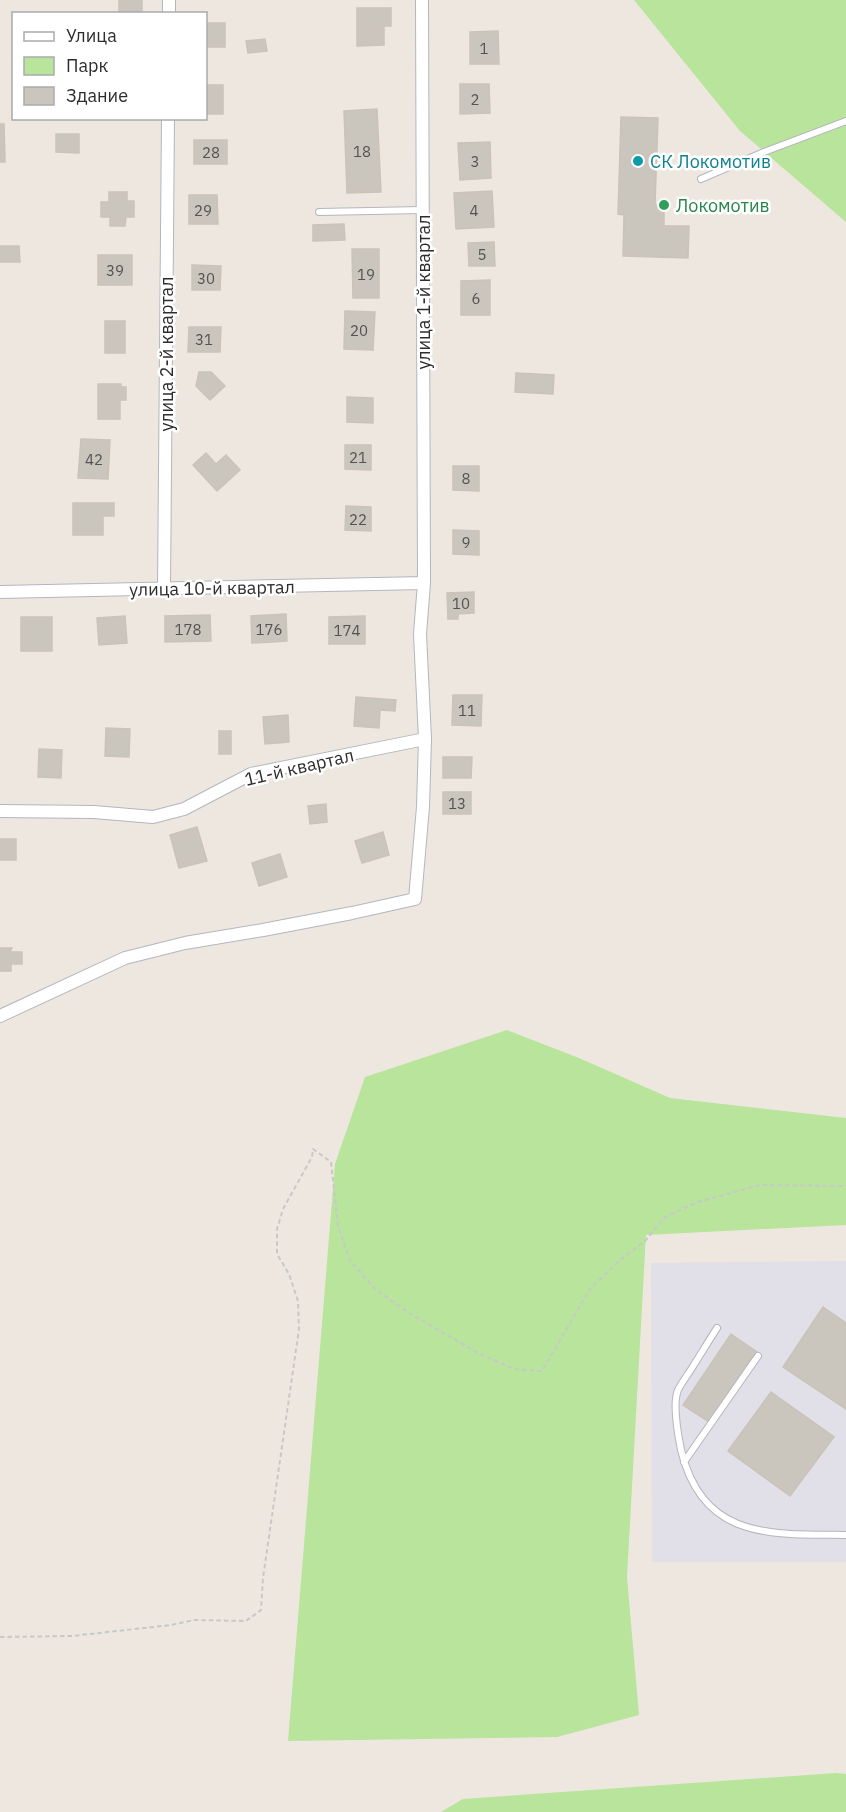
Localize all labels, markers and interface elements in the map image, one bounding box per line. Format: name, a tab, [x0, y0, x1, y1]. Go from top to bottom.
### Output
legend	[12, 12, 207, 120]
text: Улица	[66, 24, 117, 47]
house number: 1	[479, 39, 489, 58]
text: Парк	[66, 54, 109, 77]
text: Здание	[66, 84, 128, 107]
house number: 2	[470, 90, 480, 109]
house number: 18	[353, 142, 371, 161]
house number: 28	[202, 143, 220, 162]
place label: СК Локомотив	[650, 150, 771, 173]
house number: 3	[470, 152, 480, 171]
marker: СК Локомотив	[631, 154, 645, 168]
place label: Локомотив	[676, 194, 770, 217]
marker: Локомотив	[657, 198, 671, 212]
house number: 29	[194, 201, 212, 220]
house number: 4	[469, 201, 479, 220]
street label: улица 1-й квартал	[412, 215, 435, 369]
house number: 5	[477, 245, 487, 264]
house number: 39	[106, 261, 124, 280]
house number: 19	[357, 265, 375, 284]
house number: 30	[197, 269, 215, 288]
street label: улица 2-й квартал	[155, 277, 178, 431]
house number: 6	[471, 289, 481, 308]
house number: 20	[350, 321, 368, 340]
house number: 31	[195, 330, 213, 349]
house number: 21	[349, 448, 367, 467]
house number: 42	[85, 450, 103, 469]
house number: 8	[461, 469, 471, 488]
house number: 22	[349, 510, 367, 529]
house number: 9	[461, 533, 471, 552]
street label: улица 10-й квартал	[129, 575, 295, 601]
house number: 10	[452, 594, 470, 613]
house number: 178	[174, 620, 202, 639]
house number: 176	[255, 620, 283, 639]
house number: 174	[333, 621, 361, 640]
house number: 11	[458, 701, 476, 720]
street label: 11-й квартал	[242, 743, 356, 791]
house number: 13	[448, 794, 466, 813]

